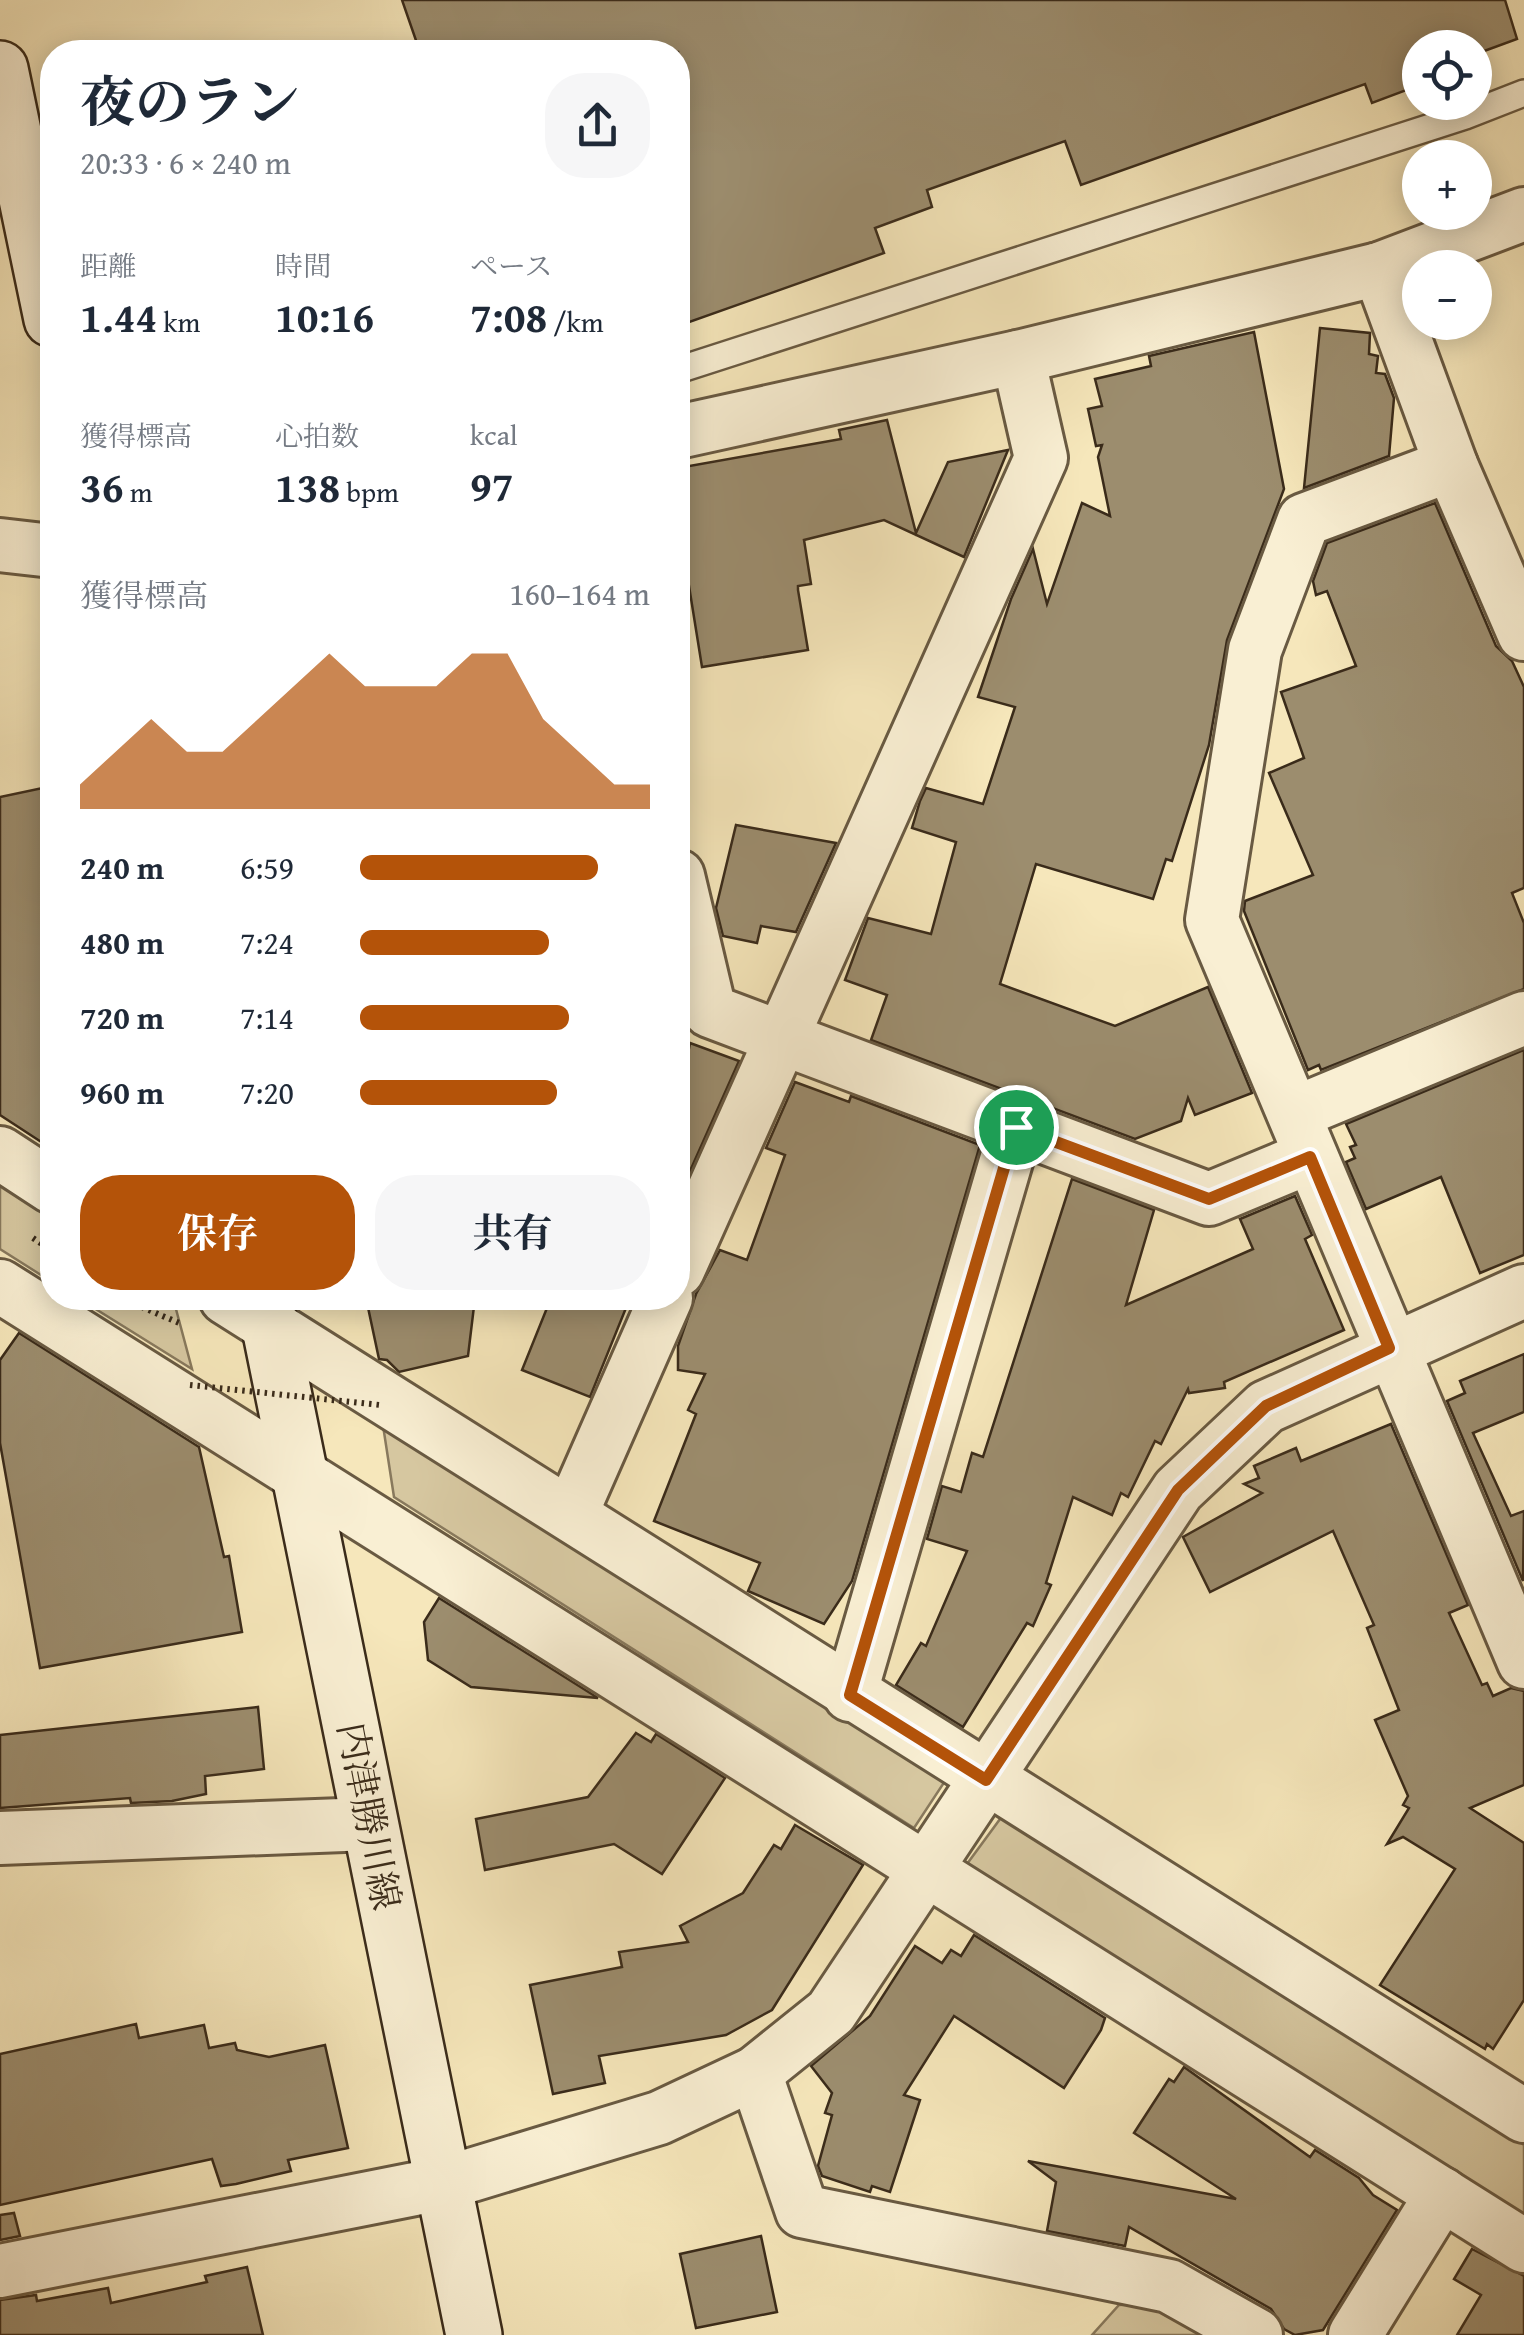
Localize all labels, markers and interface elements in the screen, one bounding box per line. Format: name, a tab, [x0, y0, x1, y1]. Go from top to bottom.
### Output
map controls	[1402, 30, 1492, 340]
button: locate	[1402, 30, 1492, 120]
text: 夜のラン	[80, 61, 300, 141]
button: share	[545, 73, 650, 178]
text: 20:33 · 6 × 240 m	[80, 139, 291, 186]
button: +	[1402, 140, 1492, 230]
text: 距離	[80, 245, 136, 286]
text: 時間	[275, 245, 331, 286]
text: ペース	[470, 245, 553, 286]
button: −	[1402, 250, 1492, 340]
text: 1.44	[80, 286, 157, 347]
text: 10:16	[275, 286, 374, 347]
text: 7:08	[470, 286, 547, 347]
text: km	[157, 301, 200, 342]
text: /km	[547, 301, 604, 342]
text: kcal	[470, 414, 518, 455]
text: 獲得標高	[80, 415, 192, 456]
text: 心拍数	[275, 415, 359, 456]
text: 97	[470, 455, 514, 516]
text: 36	[80, 456, 124, 517]
text: 138	[275, 456, 340, 517]
text: m	[124, 471, 153, 512]
text: bpm	[340, 471, 399, 512]
text: 160–164 m	[509, 570, 650, 617]
text: 獲得標高	[80, 572, 208, 619]
text: 240 m	[80, 844, 164, 891]
text: 6:59	[240, 844, 294, 891]
text: 480 m	[80, 919, 164, 966]
text: 7:24	[240, 919, 294, 966]
text: 720 m	[80, 994, 164, 1041]
text: 7:14	[240, 994, 294, 1041]
text: 960 m	[80, 1069, 164, 1116]
text: 7:20	[240, 1069, 294, 1116]
pin	[974, 1085, 1059, 1170]
icon: arrive	[989, 1100, 1044, 1155]
button: 保存	[80, 1175, 355, 1290]
button: 共有	[375, 1175, 650, 1290]
street label: 内津勝川線	[324, 1717, 416, 1914]

